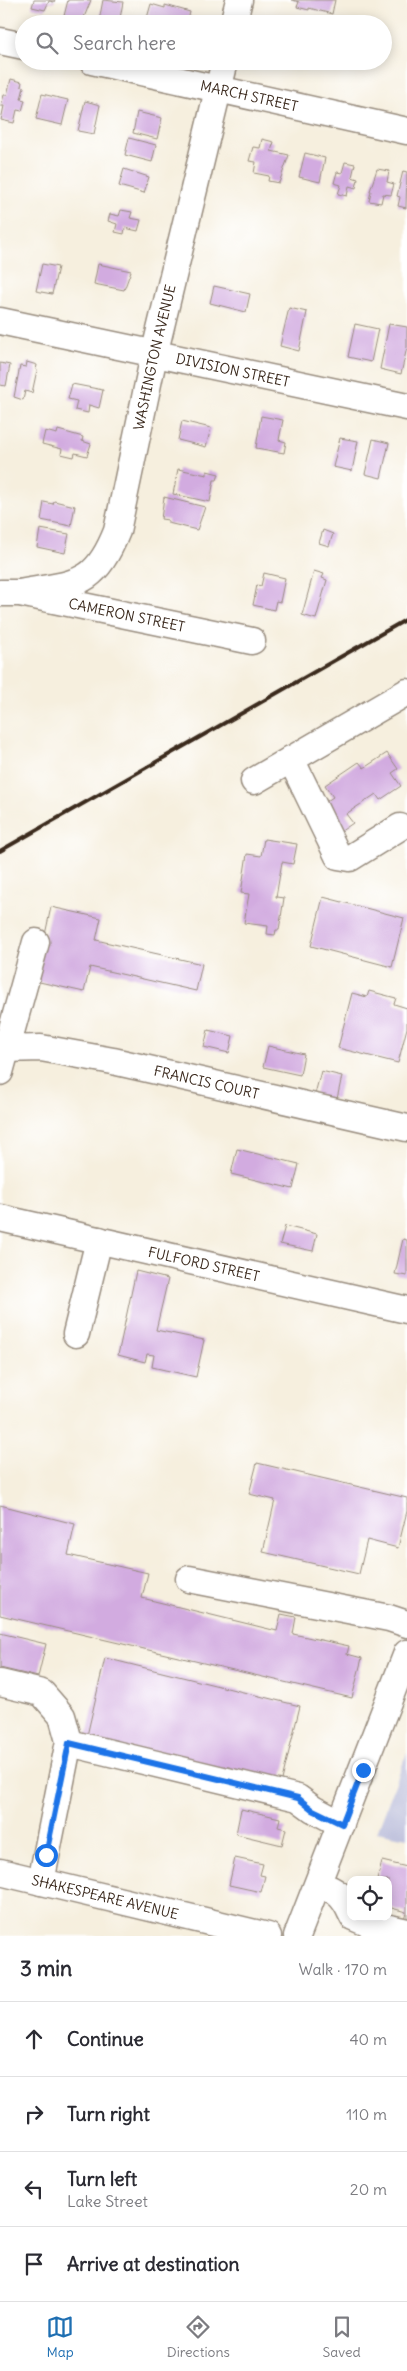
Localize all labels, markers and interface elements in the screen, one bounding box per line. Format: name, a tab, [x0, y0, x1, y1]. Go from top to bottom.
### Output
search box	[15, 15, 392, 70]
icon: search	[33, 29, 61, 57]
text: Search here	[73, 31, 176, 55]
street label: MARCH STREET	[199, 76, 300, 116]
street label: WASHINGTON AVENUE	[129, 283, 180, 432]
street label: DIVISION STREET	[174, 349, 291, 391]
street label: CAMERON STREET	[67, 594, 186, 636]
street label: FRANCIS COURT	[152, 1062, 261, 1103]
street label: FULFORD STREET	[146, 1243, 261, 1285]
route end	[352, 1759, 375, 1782]
route start	[35, 1844, 58, 1867]
street label: SHAKESPEARE AVENUE	[30, 1871, 180, 1923]
map controls	[347, 1876, 392, 1921]
button: locate	[347, 1876, 392, 1921]
text: 3 min	[20, 1955, 72, 1982]
text: Walk · 170 m	[298, 1959, 387, 1979]
icon: ahead	[20, 2025, 48, 2053]
text: Continue	[67, 2027, 144, 2051]
text: 40 m	[349, 2029, 387, 2049]
icon: right	[20, 2100, 48, 2128]
text: Turn right	[67, 2102, 150, 2126]
text: 110 m	[346, 2104, 387, 2124]
text: Turn left	[67, 2167, 137, 2191]
icon: left	[20, 2175, 48, 2203]
text: 20 m	[350, 2179, 387, 2199]
text: Lake Street	[67, 2191, 148, 2211]
icon: arrive	[20, 2250, 48, 2278]
text: Arrive at destination	[67, 2252, 240, 2276]
tab: Map	[46, 2313, 74, 2361]
tab: Directions	[167, 2313, 230, 2361]
tab: Saved	[322, 2313, 361, 2361]

